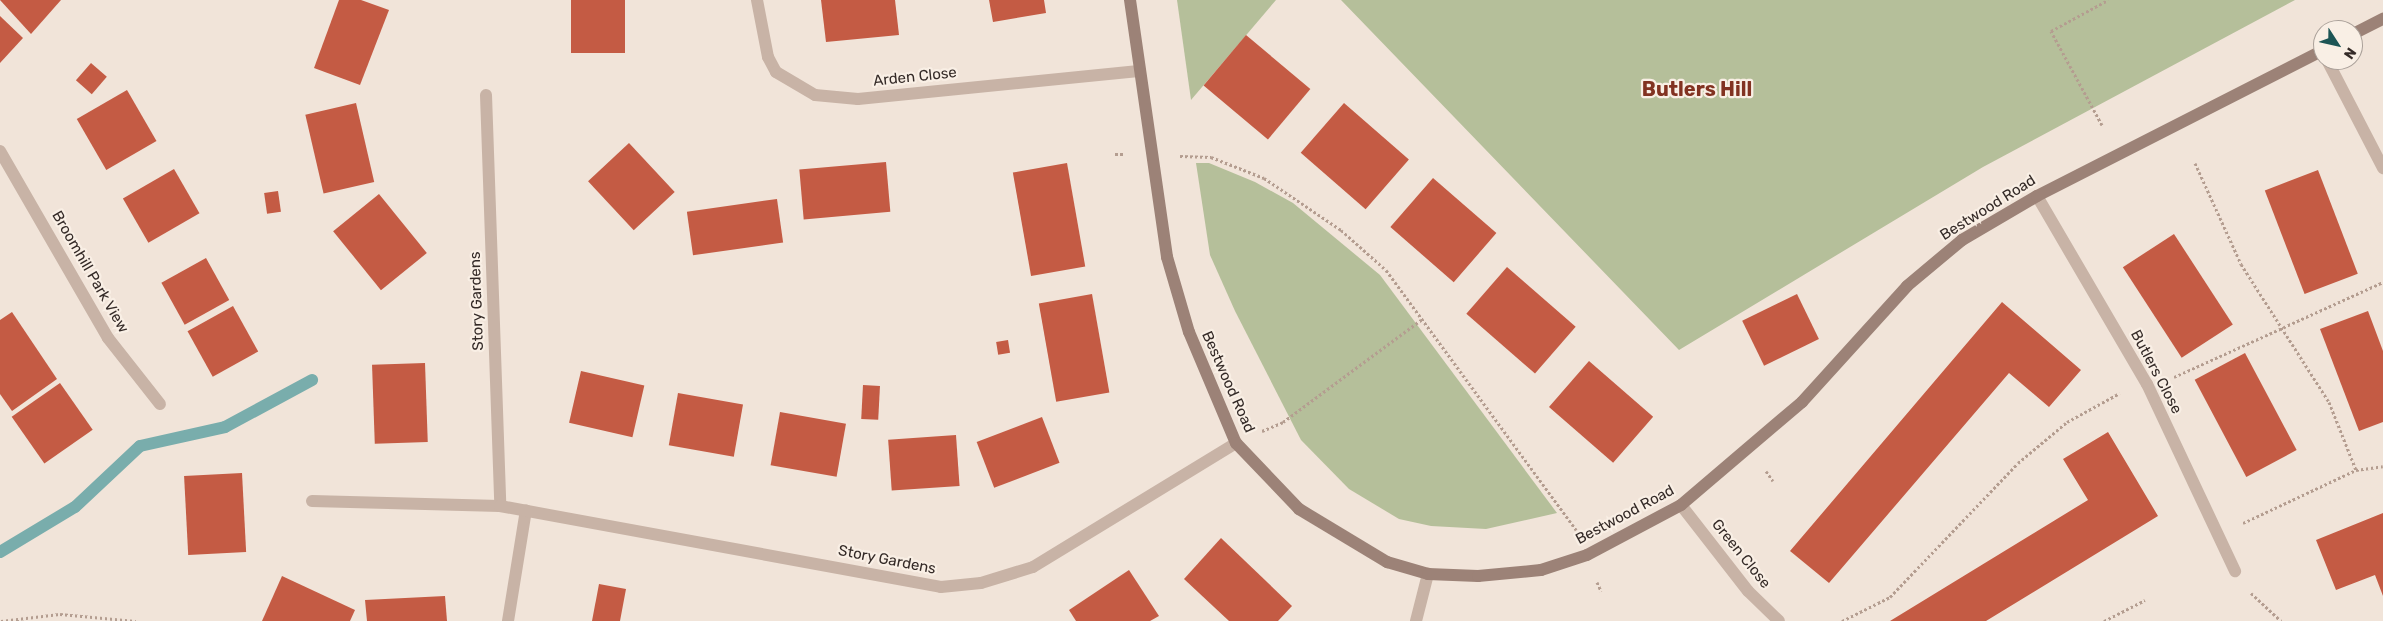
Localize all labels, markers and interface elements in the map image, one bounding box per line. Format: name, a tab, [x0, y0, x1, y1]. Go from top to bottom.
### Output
north arrow	[2313, 20, 2363, 70]
text: N	[2340, 44, 2360, 62]
street label: Arden Close	[872, 64, 958, 90]
district label: Butlers Hill	[1642, 77, 1752, 101]
street label: Bestwood Road	[1937, 171, 2039, 245]
street label: Broomhill Park View	[48, 208, 132, 336]
street label: Story Gardens	[466, 251, 488, 351]
street label: Butlers Close	[2126, 327, 2186, 417]
street label: Bestwood Road	[1198, 328, 1258, 436]
street label: Bestwood Road	[1573, 481, 1677, 549]
street label: Green Close	[1708, 516, 1774, 592]
street label: Story Gardens	[836, 542, 938, 578]

